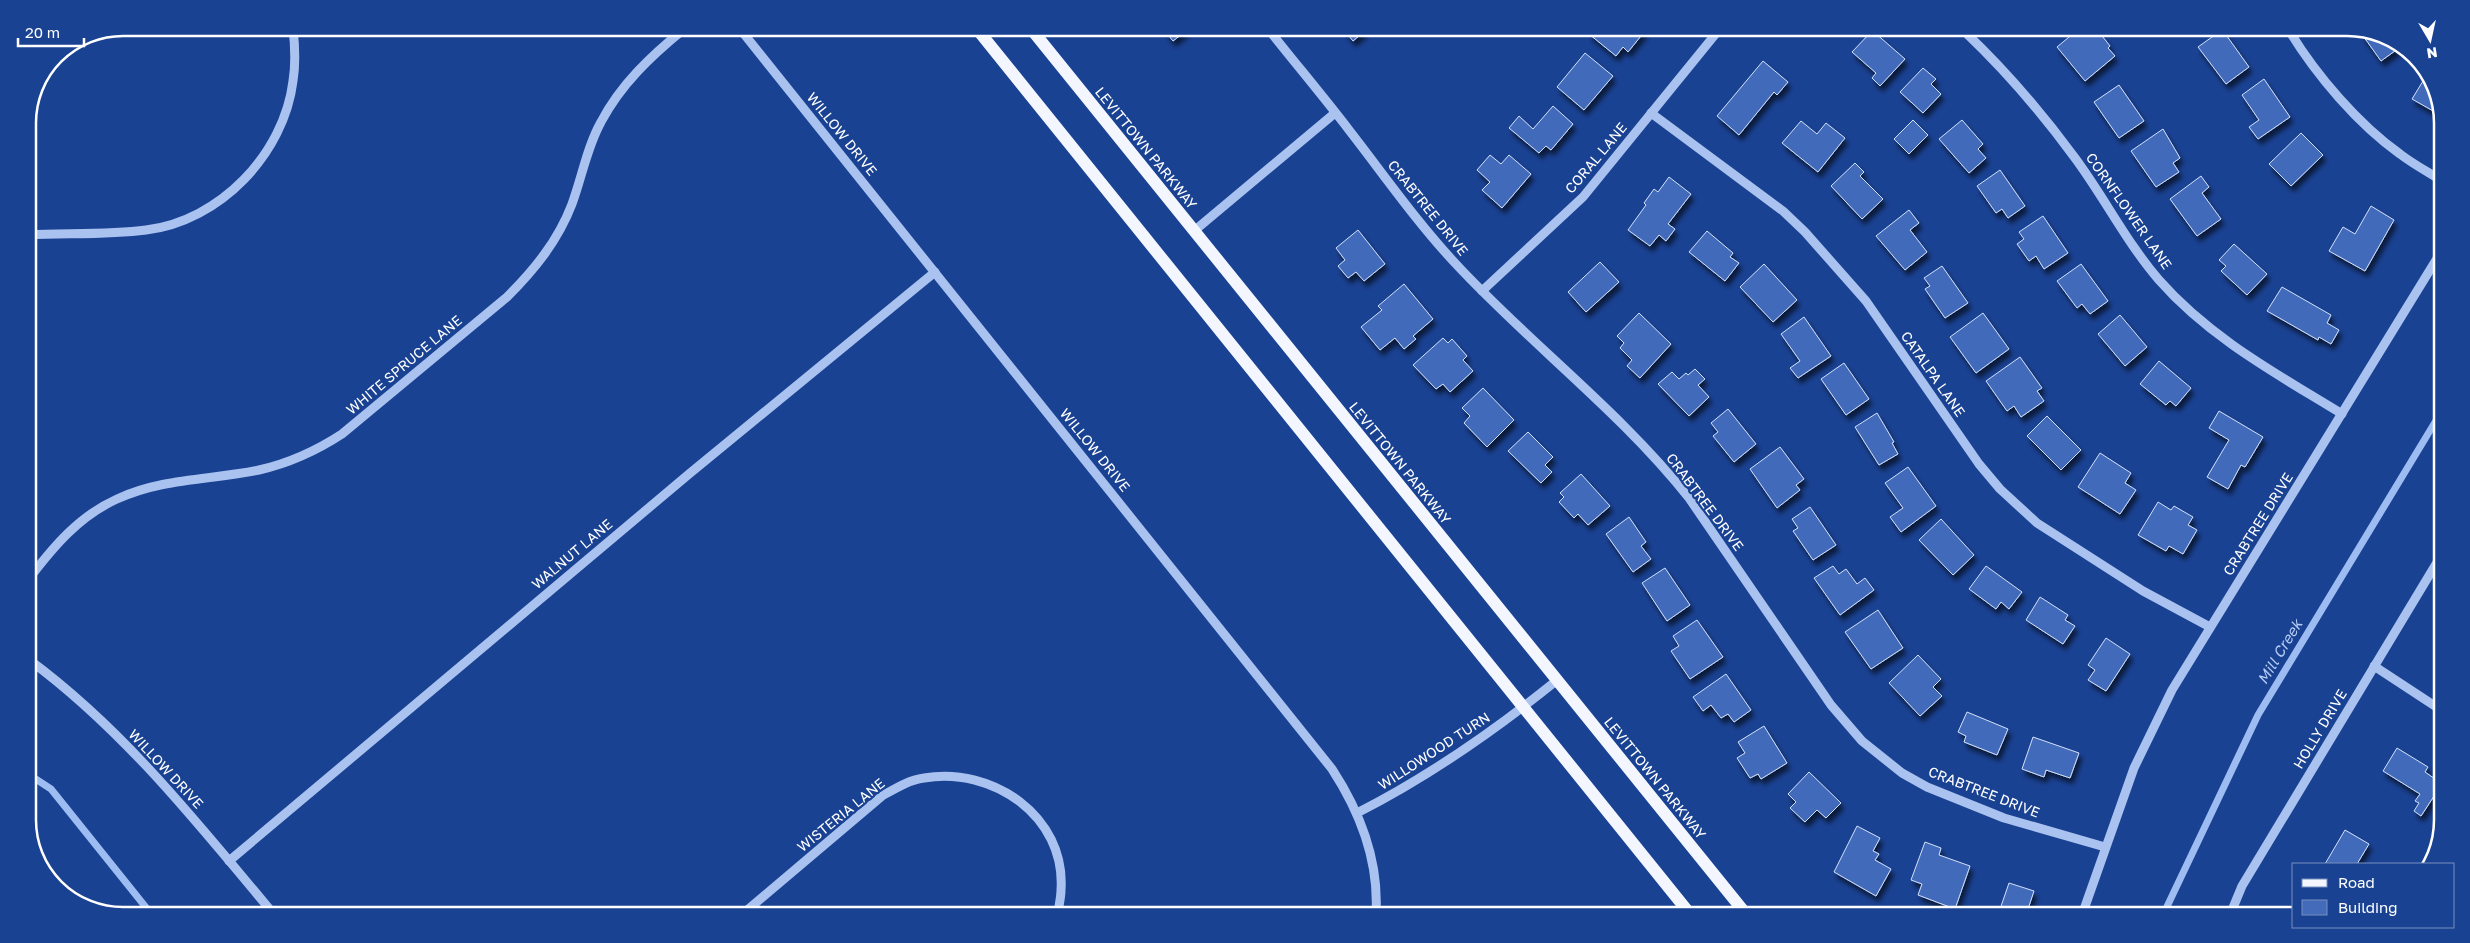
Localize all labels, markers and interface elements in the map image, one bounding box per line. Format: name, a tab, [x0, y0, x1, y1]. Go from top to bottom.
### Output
scale bar	[18, 15, 84, 47]
north arrow	[2405, 15, 2455, 65]
text: 20 m	[25, 23, 60, 41]
text: N	[2426, 44, 2439, 63]
street label: LEVITTOWN PARKWAY	[1092, 83, 1201, 212]
street label: WILLOW DRIVE	[804, 89, 881, 179]
street label: CORAL LANE	[1561, 119, 1630, 197]
street label: CORNFLOWER LANE	[2083, 149, 2176, 272]
street label: CRABTREE DRIVE	[1385, 157, 1472, 259]
street label: WHITE SPRUCE LANE	[343, 311, 465, 418]
street label: CATALPA LANE	[1898, 328, 1969, 420]
street label: LEVITTOWN PARKWAY	[1346, 398, 1455, 527]
street label: WILLOW DRIVE	[1057, 405, 1134, 495]
street label: CRABTREE DRIVE	[1663, 449, 1748, 554]
street label: CRABTREE DRIVE	[2219, 469, 2296, 578]
street label: WALNUT LANE	[528, 515, 615, 592]
water label: Mill Creek	[2253, 615, 2306, 687]
street label: HOLLY DRIVE	[2289, 686, 2350, 771]
street label: WILLOWOOD TURN	[1375, 708, 1493, 793]
street label: LEVITTOWN PARKWAY	[1601, 713, 1710, 842]
street label: WILLOW DRIVE	[125, 726, 207, 812]
street label: CRABTREE DRIVE	[1926, 762, 2042, 821]
street label: WISTERIA LANE	[794, 774, 888, 855]
legend	[2292, 863, 2455, 928]
text: Road	[2338, 873, 2375, 891]
text: Building	[2338, 898, 2398, 916]

